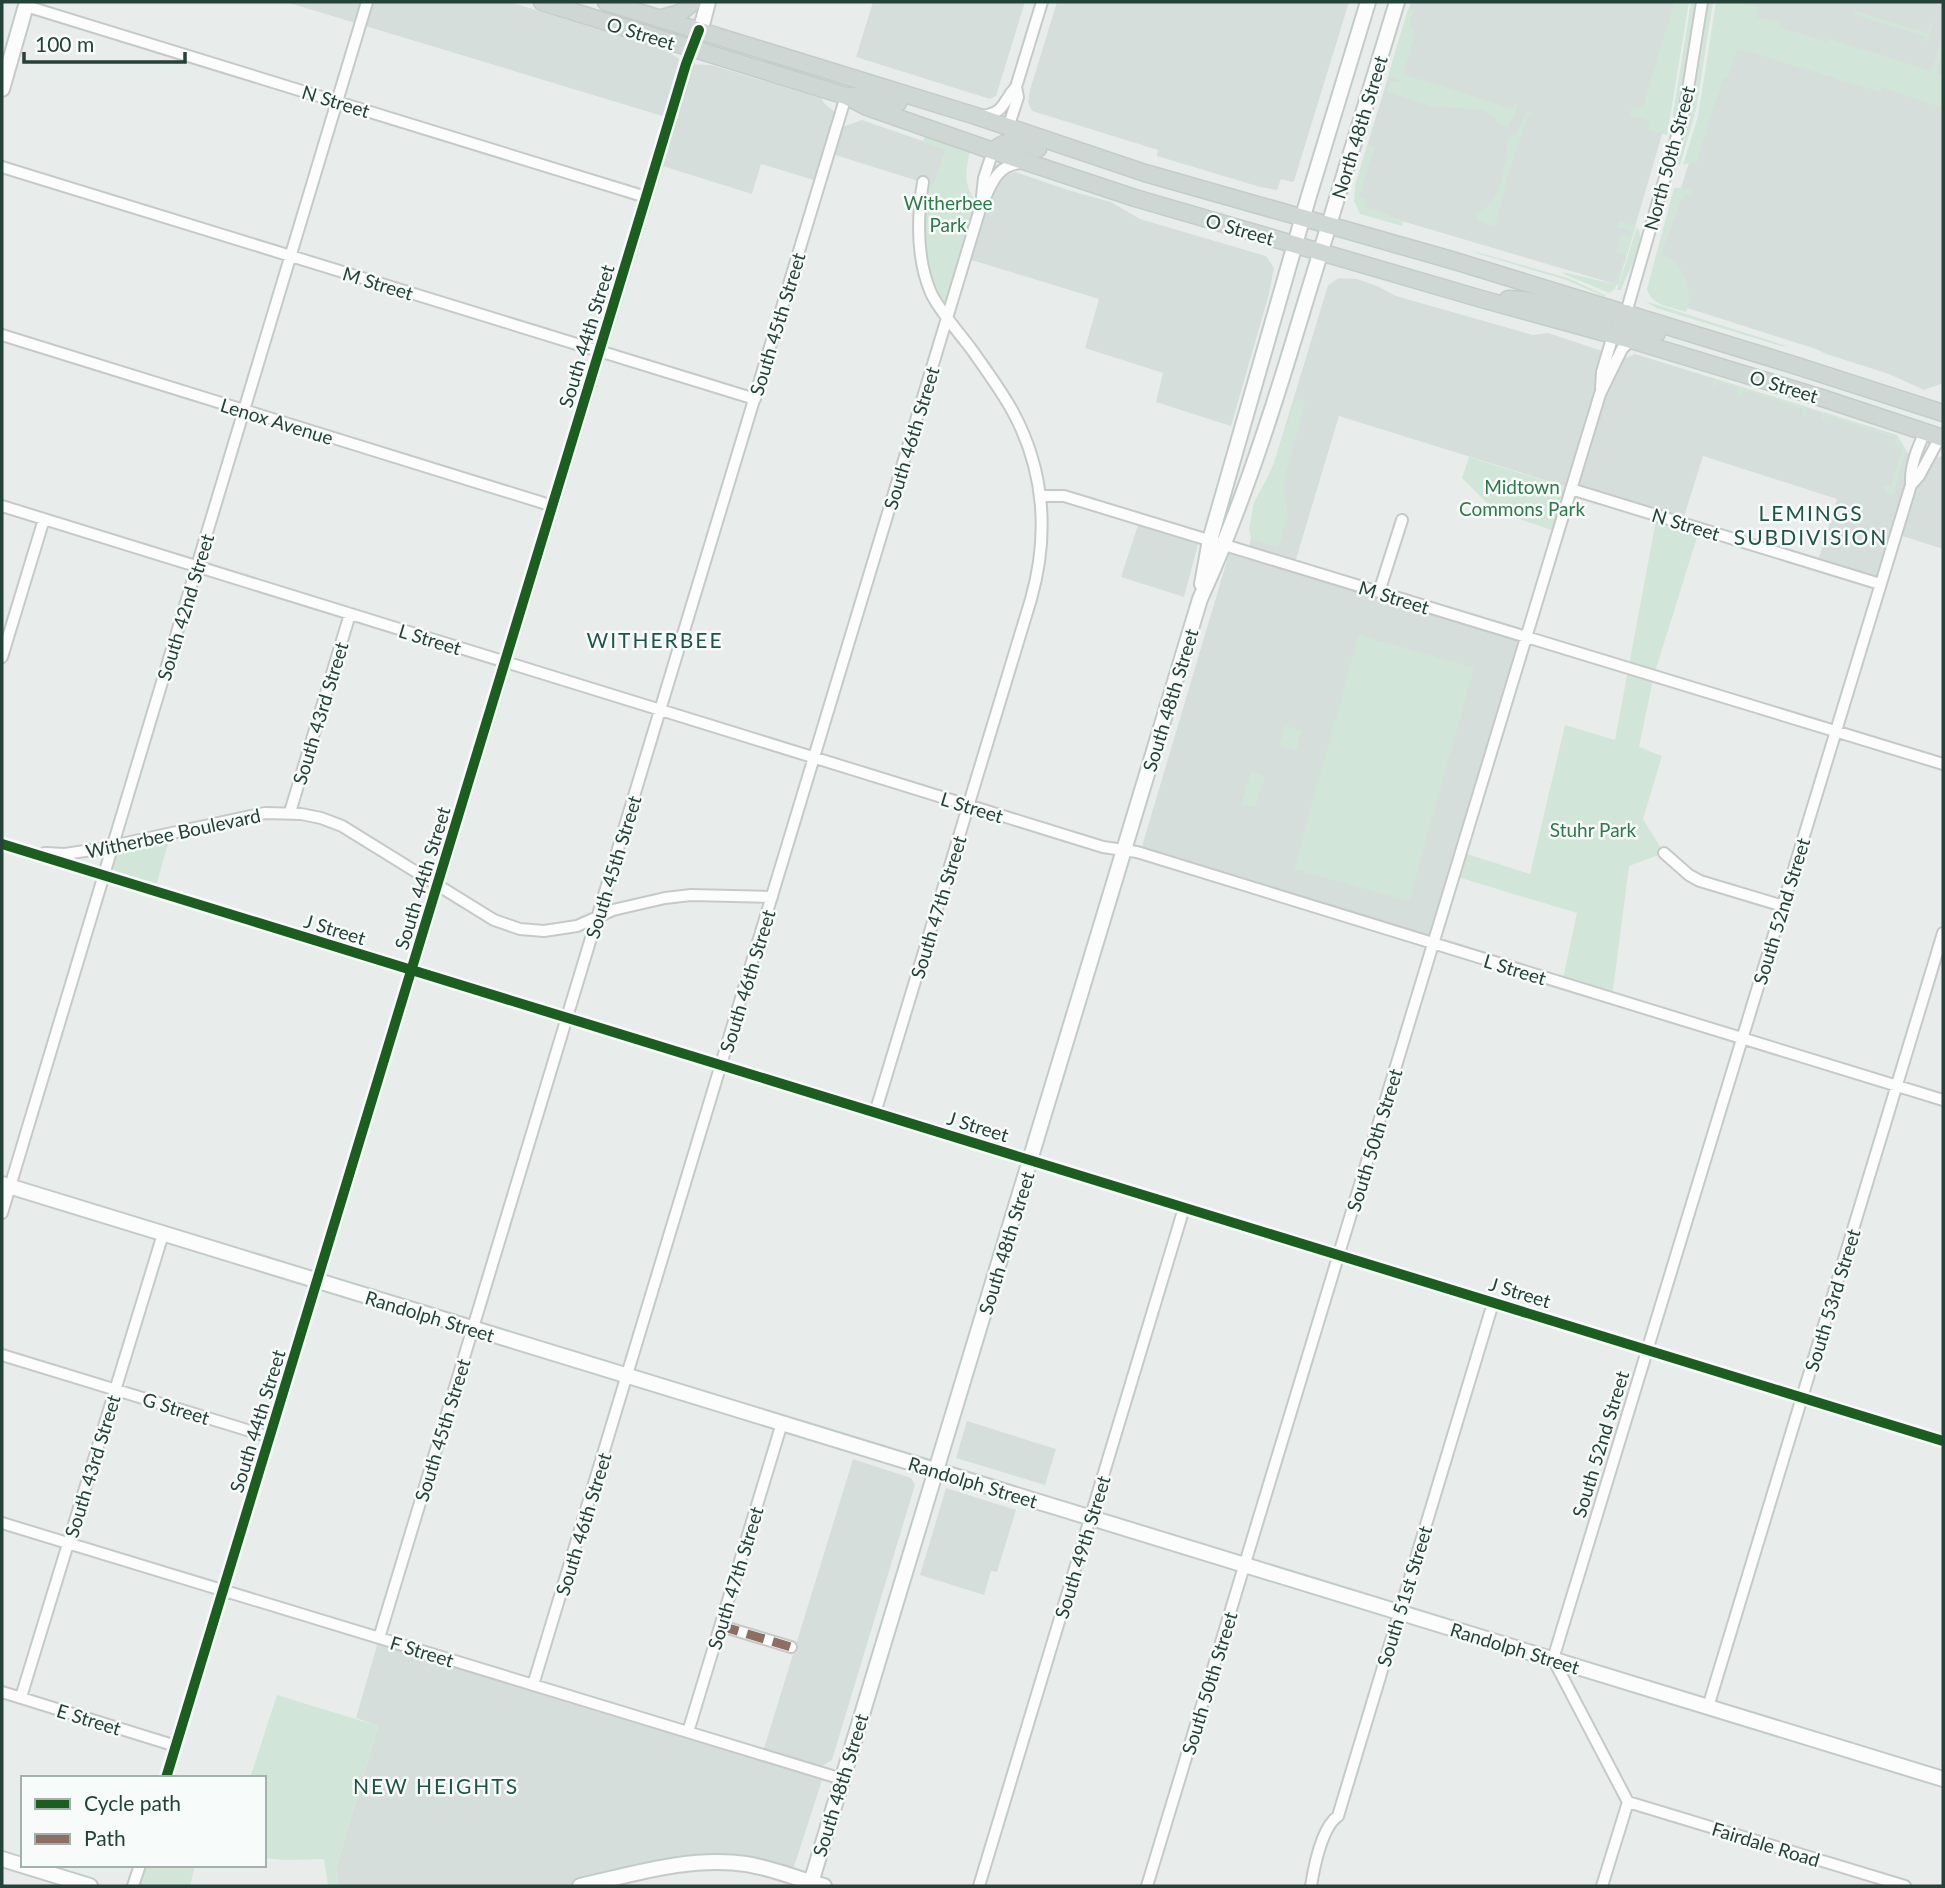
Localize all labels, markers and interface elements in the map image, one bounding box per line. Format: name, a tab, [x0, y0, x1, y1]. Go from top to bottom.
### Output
street label: O Street	[604, 12, 678, 54]
scale bar	[24, 21, 186, 65]
text: 100 m	[35, 31, 94, 56]
street label: North 48th Street	[1326, 52, 1392, 201]
street label: N Street	[299, 80, 373, 122]
street label: North 50th Street	[1639, 83, 1699, 233]
park label: Witherbee Park	[903, 191, 993, 236]
street label: O Street	[1203, 208, 1277, 250]
street label: South 45th Street	[744, 250, 810, 398]
street label: M Street	[340, 261, 416, 305]
street label: South 44th Street	[553, 262, 619, 410]
street label: South 46th Street	[878, 364, 944, 512]
street label: O Street	[1747, 365, 1821, 407]
street label: Lenox Avenue	[218, 393, 336, 449]
park label: Midtown Commons Park	[1459, 475, 1585, 520]
district label: LEMINGS SUBDIVISION	[1734, 500, 1888, 549]
street label: N Street	[1649, 503, 1723, 545]
street label: South 42nd Street	[152, 531, 218, 683]
street label: M Street	[1356, 575, 1432, 619]
street label: L Street	[396, 619, 464, 659]
street label: South 48th Street	[1137, 626, 1203, 774]
district label: WITHERBEE	[586, 627, 724, 652]
street label: South 43rd Street	[287, 639, 353, 787]
street label: L Street	[938, 787, 1006, 827]
street label: South 45th Street	[580, 793, 646, 941]
street label: Witherbee Boulevard	[83, 803, 263, 863]
street label: South 44th Street	[389, 804, 455, 952]
park label: Stuhr Park	[1550, 818, 1637, 841]
street label: South 47th Street	[905, 833, 971, 981]
street label: South 52nd Street	[1748, 835, 1814, 987]
street label: South 46th Street	[714, 907, 780, 1055]
street label: J Street	[302, 909, 369, 949]
street label: L Street	[1481, 949, 1549, 989]
street label: South 50th Street	[1341, 1066, 1407, 1214]
street label: J Street	[945, 1106, 1012, 1146]
street label: South 48th Street	[973, 1169, 1039, 1317]
street label: South 53rd Street	[1799, 1226, 1865, 1374]
street label: J Street	[1487, 1272, 1554, 1312]
street label: Randolph Street	[363, 1285, 498, 1347]
street label: South 44th Street	[224, 1347, 290, 1495]
street label: South 45th Street	[409, 1356, 475, 1504]
street label: South 52nd Street	[1567, 1368, 1633, 1520]
street label: G Street	[140, 1387, 212, 1429]
street label: South 43rd Street	[59, 1392, 125, 1540]
street label: South 46th Street	[550, 1450, 616, 1598]
street label: Randolph Street	[906, 1451, 1041, 1513]
street label: South 49th Street	[1049, 1473, 1115, 1621]
street label: South 47th Street	[702, 1504, 768, 1652]
street label: South 51st Street	[1372, 1523, 1436, 1669]
street label: South 50th Street	[1176, 1609, 1242, 1757]
street label: Randolph Street	[1448, 1617, 1583, 1679]
street label: F Street	[387, 1630, 457, 1672]
street label: E Street	[54, 1698, 124, 1740]
street label: South 48th Street	[807, 1711, 873, 1859]
district label: NEW HEIGHTS	[353, 1773, 519, 1798]
legend	[21, 1776, 266, 1867]
text: Cycle path	[84, 1790, 181, 1815]
street label: Fairdale Road	[1709, 1817, 1823, 1871]
text: Path	[84, 1825, 126, 1850]

